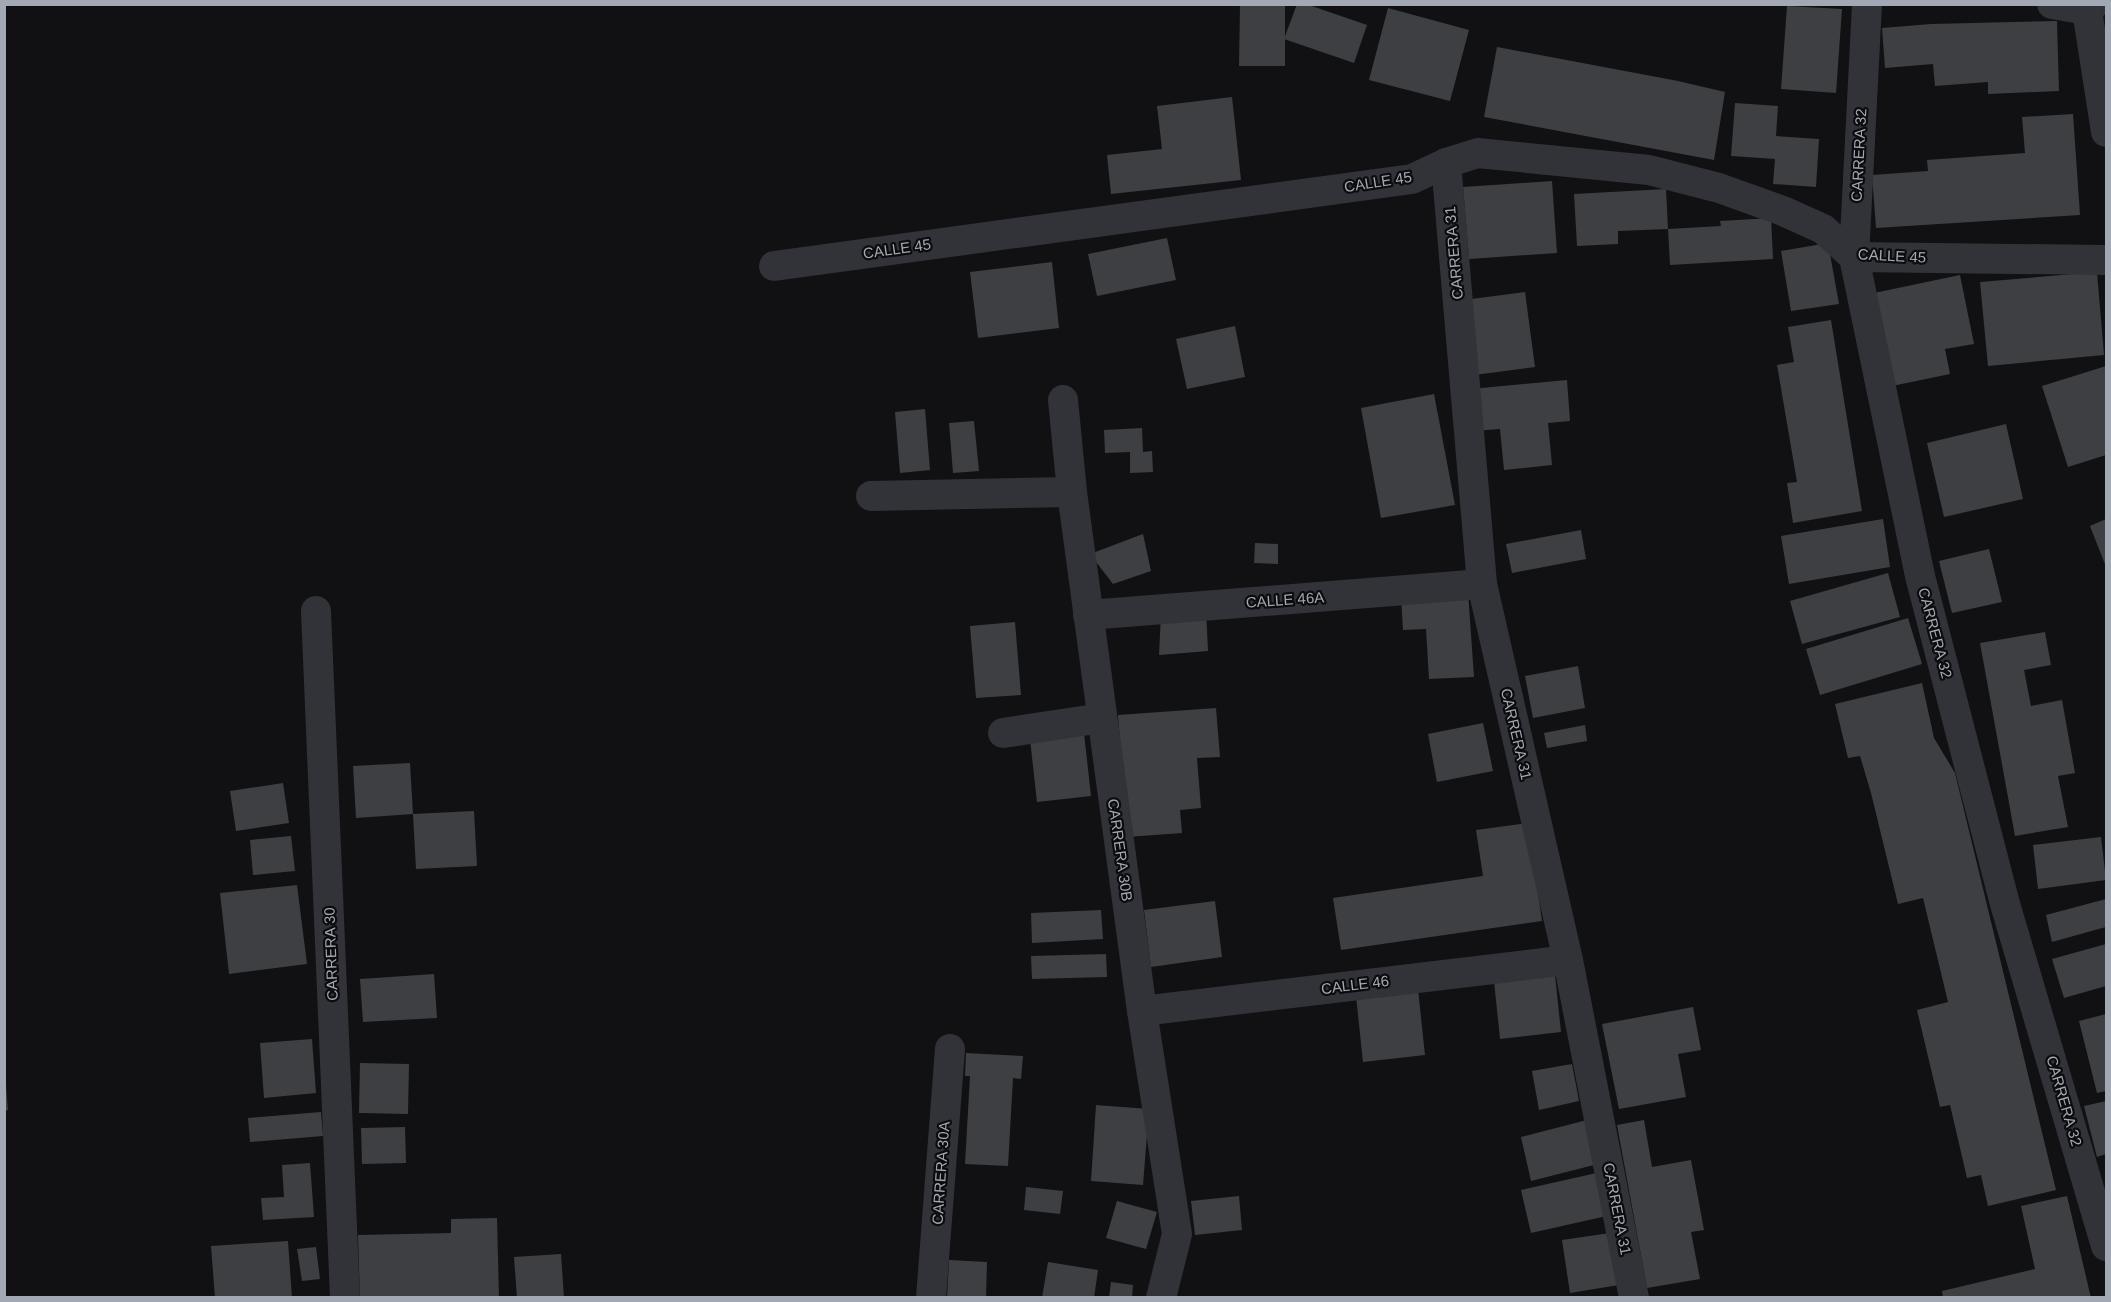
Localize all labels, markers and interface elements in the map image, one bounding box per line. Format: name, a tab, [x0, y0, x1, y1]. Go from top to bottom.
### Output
street label: CARRERA 32	[1848, 108, 1869, 202]
street label: CALLE 45	[1343, 168, 1413, 195]
street label: CARRERA 31	[1441, 206, 1466, 300]
street label: CALLE 45	[862, 235, 932, 262]
street label: CALLE 45	[1857, 245, 1927, 266]
street label: CARRERA 32	[1915, 586, 1956, 680]
street label: CALLE 46A	[1245, 588, 1325, 611]
street label: CARRERA 31	[1498, 686, 1535, 781]
street label: CARRERA 30B	[1105, 798, 1136, 902]
street label: CARRERA 30	[320, 907, 341, 1001]
street label: CALLE 46	[1320, 972, 1390, 997]
street label: CARRERA 32	[2043, 1054, 2086, 1148]
street label: CARRERA 30A	[928, 1121, 953, 1225]
street label: CARRERA 31	[1600, 1161, 1635, 1256]

